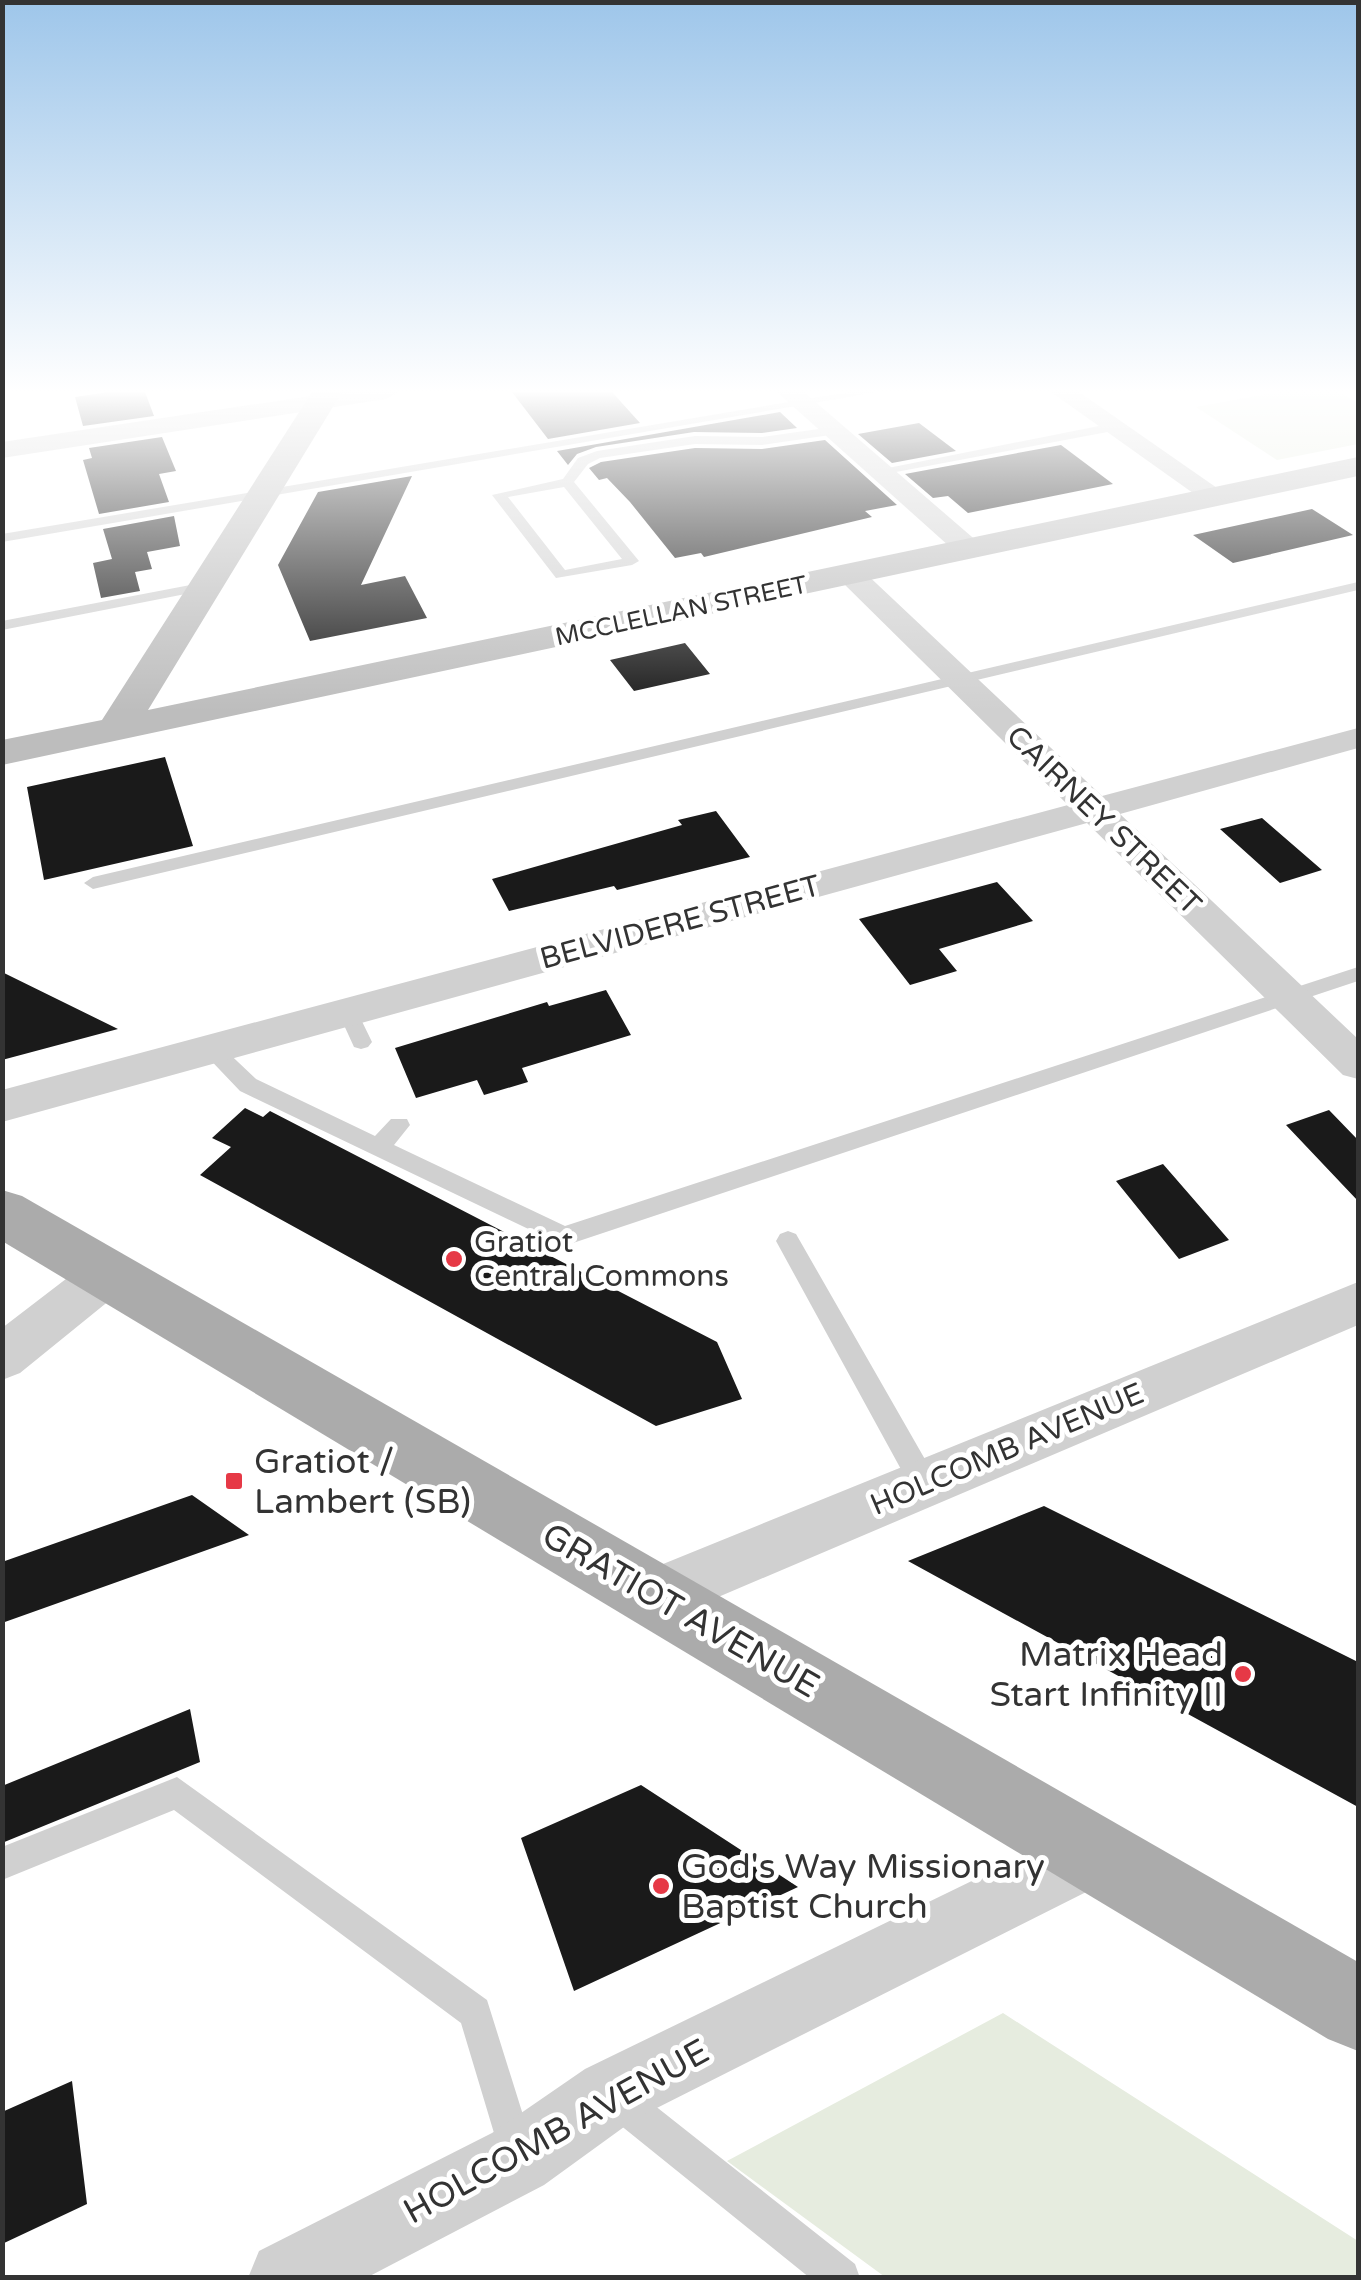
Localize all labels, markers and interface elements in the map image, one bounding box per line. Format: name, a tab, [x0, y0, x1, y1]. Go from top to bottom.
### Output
street label: MCCLELLAN STREET	[552, 570, 810, 652]
street label: CAIRNEY STREET	[998, 718, 1209, 923]
street label: BELVIDERE STREET	[536, 867, 824, 978]
place label: Gratiot Central Commons	[474, 1224, 729, 1295]
marker: Gratiot Central Commons	[443, 1248, 465, 1270]
street label: HOLCOMB AVENUE	[865, 1375, 1149, 1524]
place label: Gratiot / Lambert (SB)	[254, 1441, 471, 1523]
marker: Gratiot / Lambert (SB)	[223, 1470, 245, 1492]
street label: GRATIOT AVENUE	[535, 1515, 826, 1707]
place label: Matrix Head Start Infinity II	[989, 1634, 1223, 1716]
marker: Matrix Head Start Infinity II	[1232, 1663, 1254, 1685]
place label: God's Way Missionary Baptist Church	[681, 1846, 1045, 1928]
marker: God's Way Missionary Baptist Church	[650, 1875, 672, 1897]
street label: HOLCOMB AVENUE	[397, 2031, 716, 2233]

